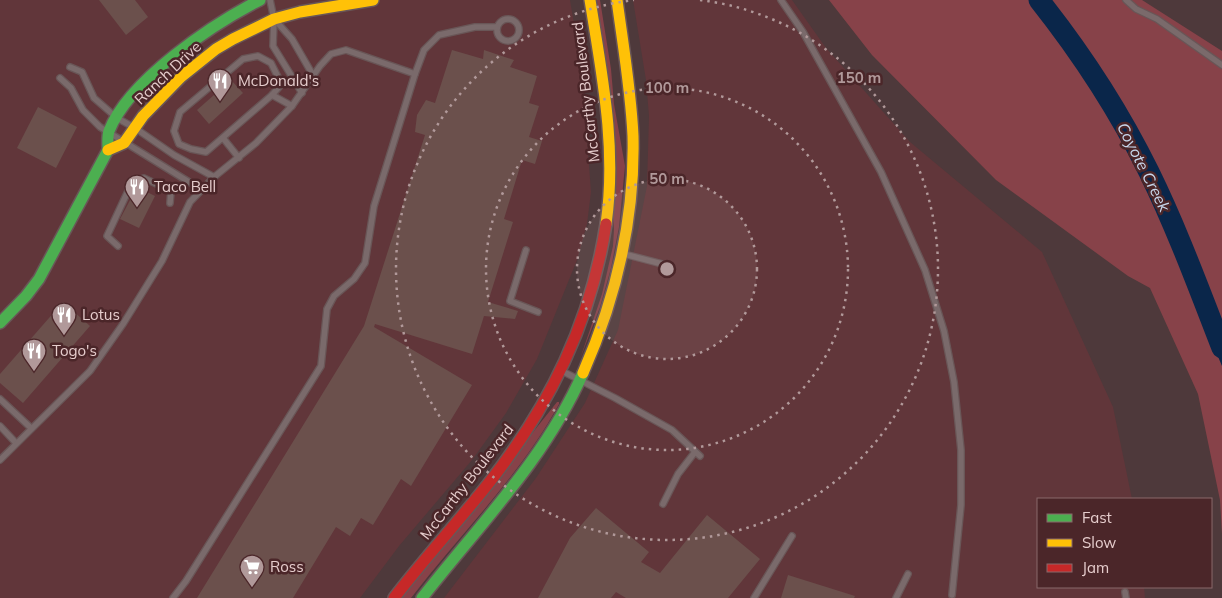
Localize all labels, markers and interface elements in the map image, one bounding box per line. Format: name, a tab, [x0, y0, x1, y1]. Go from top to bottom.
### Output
street label: McCarthy Boulevard	[567, 21, 604, 163]
street label: Ranch Drive	[130, 37, 205, 108]
restaurant icon: McDonald's	[207, 68, 233, 102]
text: 150 m	[837, 68, 881, 87]
place label: McDonald's	[238, 71, 319, 90]
text: 100 m	[645, 78, 689, 97]
water label: Coyote Creek	[1113, 119, 1175, 216]
text: 50 m	[649, 169, 685, 188]
restaurant icon: Taco Bell	[124, 174, 150, 208]
place label: Taco Bell	[154, 177, 216, 196]
centre of rings	[658, 260, 676, 278]
restaurant icon: Lotus	[51, 302, 77, 336]
place label: Lotus	[82, 305, 120, 324]
restaurant icon: Togo's	[21, 338, 47, 372]
place label: Togo's	[52, 341, 97, 360]
street label: McCarthy Boulevard	[416, 420, 518, 543]
legend	[1037, 498, 1212, 588]
text: Fast	[1082, 508, 1112, 527]
text: Slow	[1082, 533, 1116, 552]
supermarket icon: Ross	[239, 554, 265, 588]
place label: Ross	[270, 557, 304, 576]
text: Jam	[1082, 558, 1109, 577]

